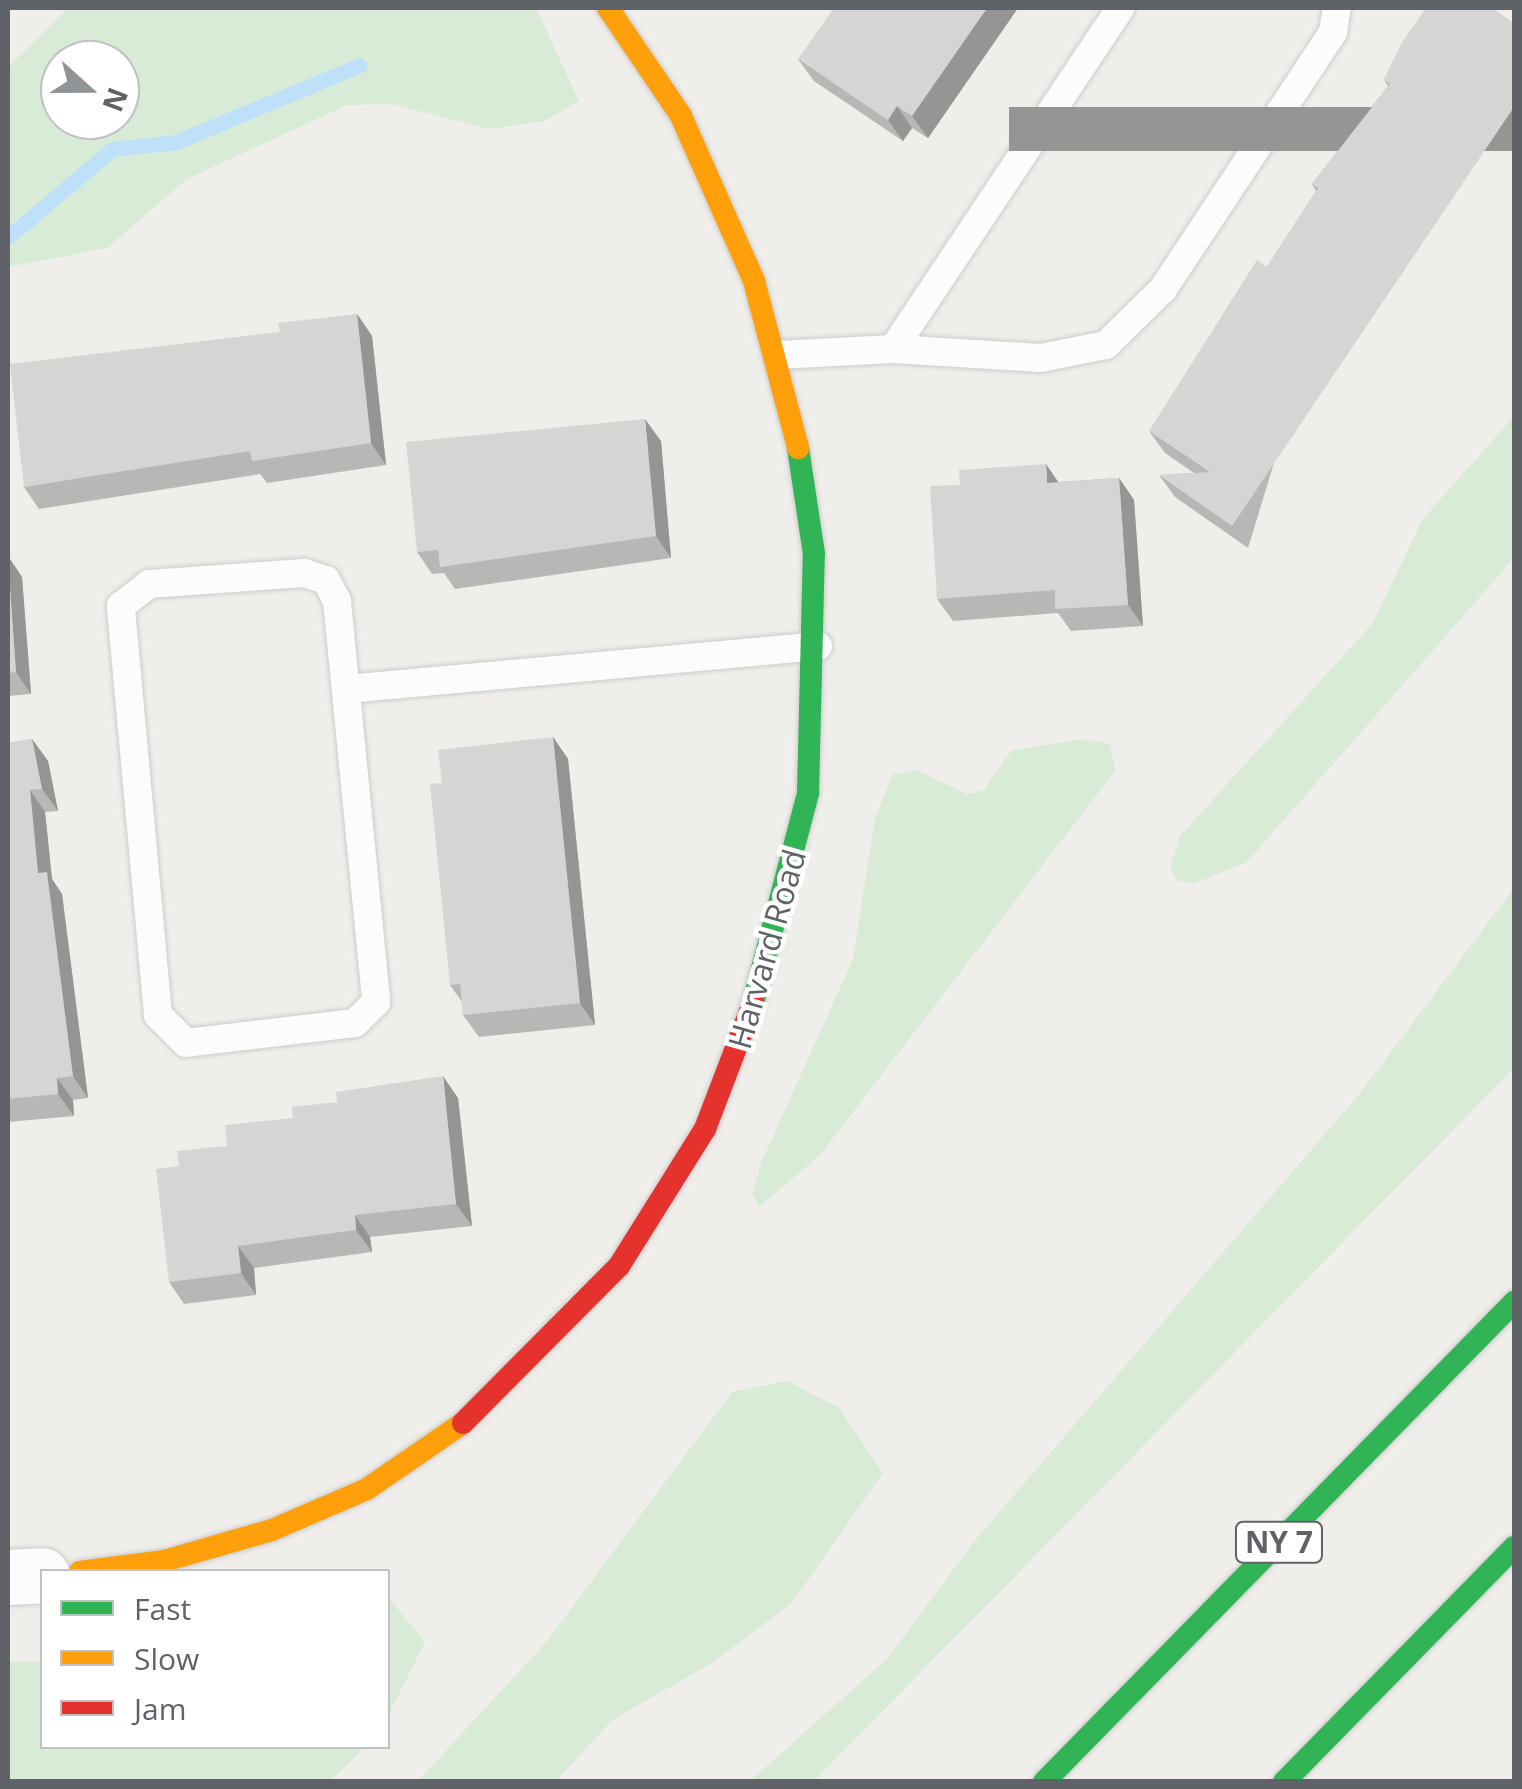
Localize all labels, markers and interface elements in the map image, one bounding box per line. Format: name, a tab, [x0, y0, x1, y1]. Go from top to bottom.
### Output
north arrow	[40, 40, 140, 140]
text: N	[94, 83, 138, 117]
street label: Harvard Road	[720, 845, 814, 1053]
road number: NY 7	[1234, 1517, 1324, 1567]
legend	[40, 1569, 390, 1749]
text: Fast	[134, 1588, 191, 1629]
text: Slow	[134, 1638, 199, 1679]
text: Jam	[134, 1688, 187, 1729]

